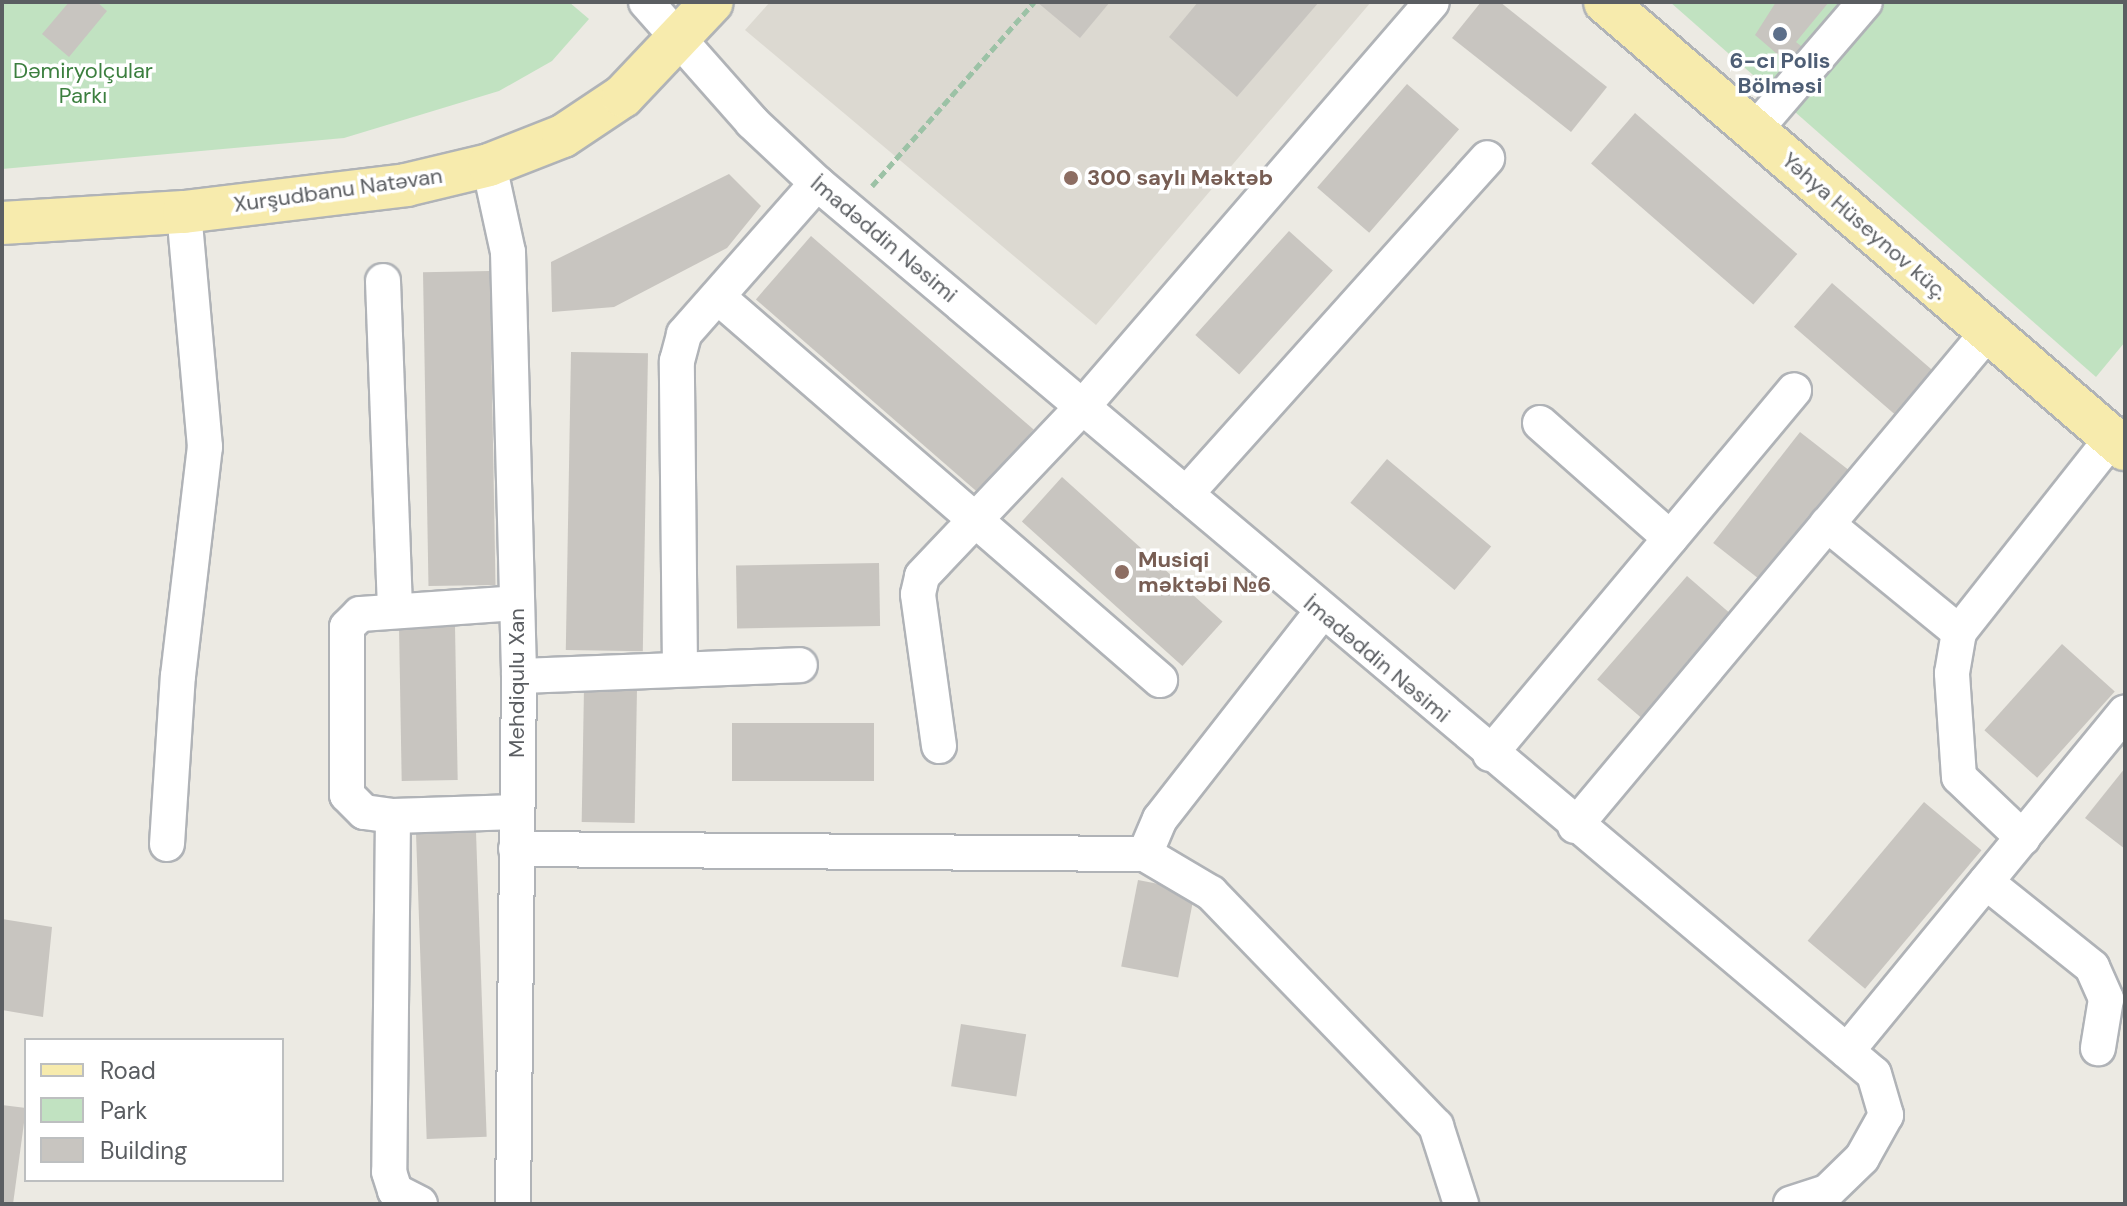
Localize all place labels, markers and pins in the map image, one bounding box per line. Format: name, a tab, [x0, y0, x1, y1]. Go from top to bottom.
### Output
marker: 6-cı Polis Bölməsi	[1771, 25, 1789, 43]
place label: 6-cı Polis Bölməsi	[1729, 47, 1831, 98]
place label: 300 saylı Məktəb	[1087, 165, 1273, 191]
marker: 300 saylı Məktəb	[1062, 169, 1080, 187]
place label: Musiqi məktəbi №6	[1138, 546, 1271, 598]
marker: Musiqi məktəbi №6	[1113, 563, 1131, 581]

